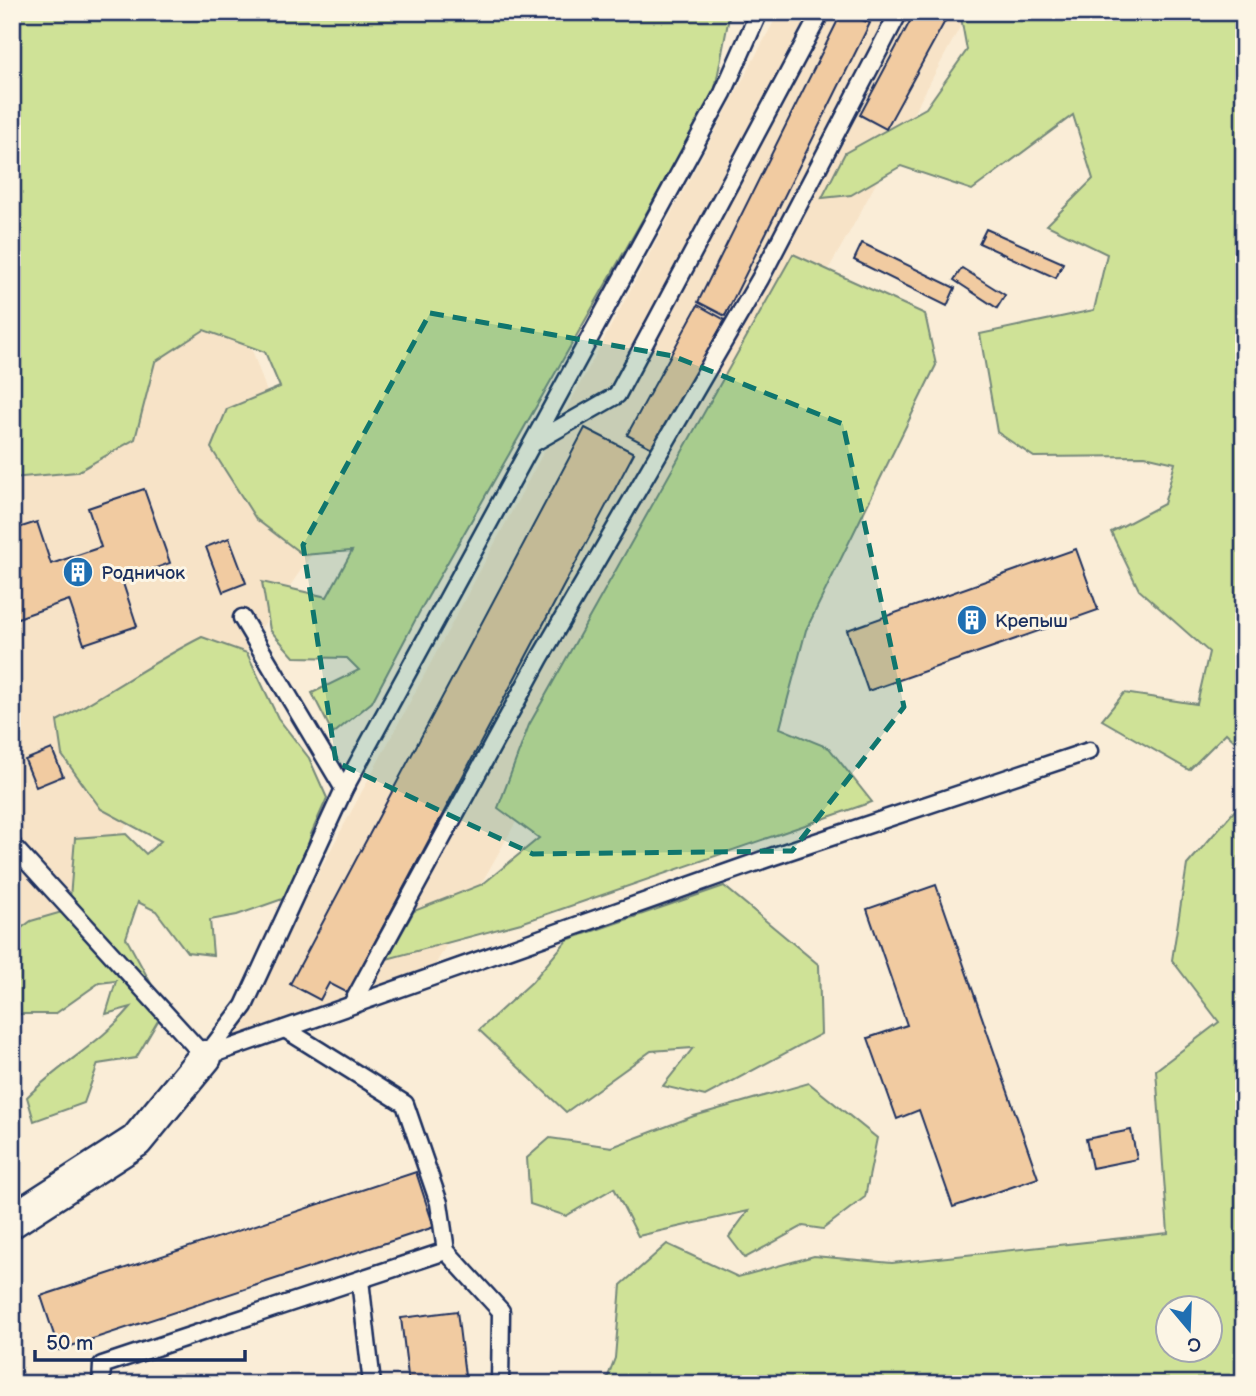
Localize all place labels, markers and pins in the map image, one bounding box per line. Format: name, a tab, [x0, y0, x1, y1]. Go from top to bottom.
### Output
building icon: Родничок	[61, 555, 95, 589]
place label: Родничок	[101, 562, 185, 585]
building icon: Крепыш	[955, 603, 989, 637]
place label: Крепыш	[995, 610, 1068, 633]

